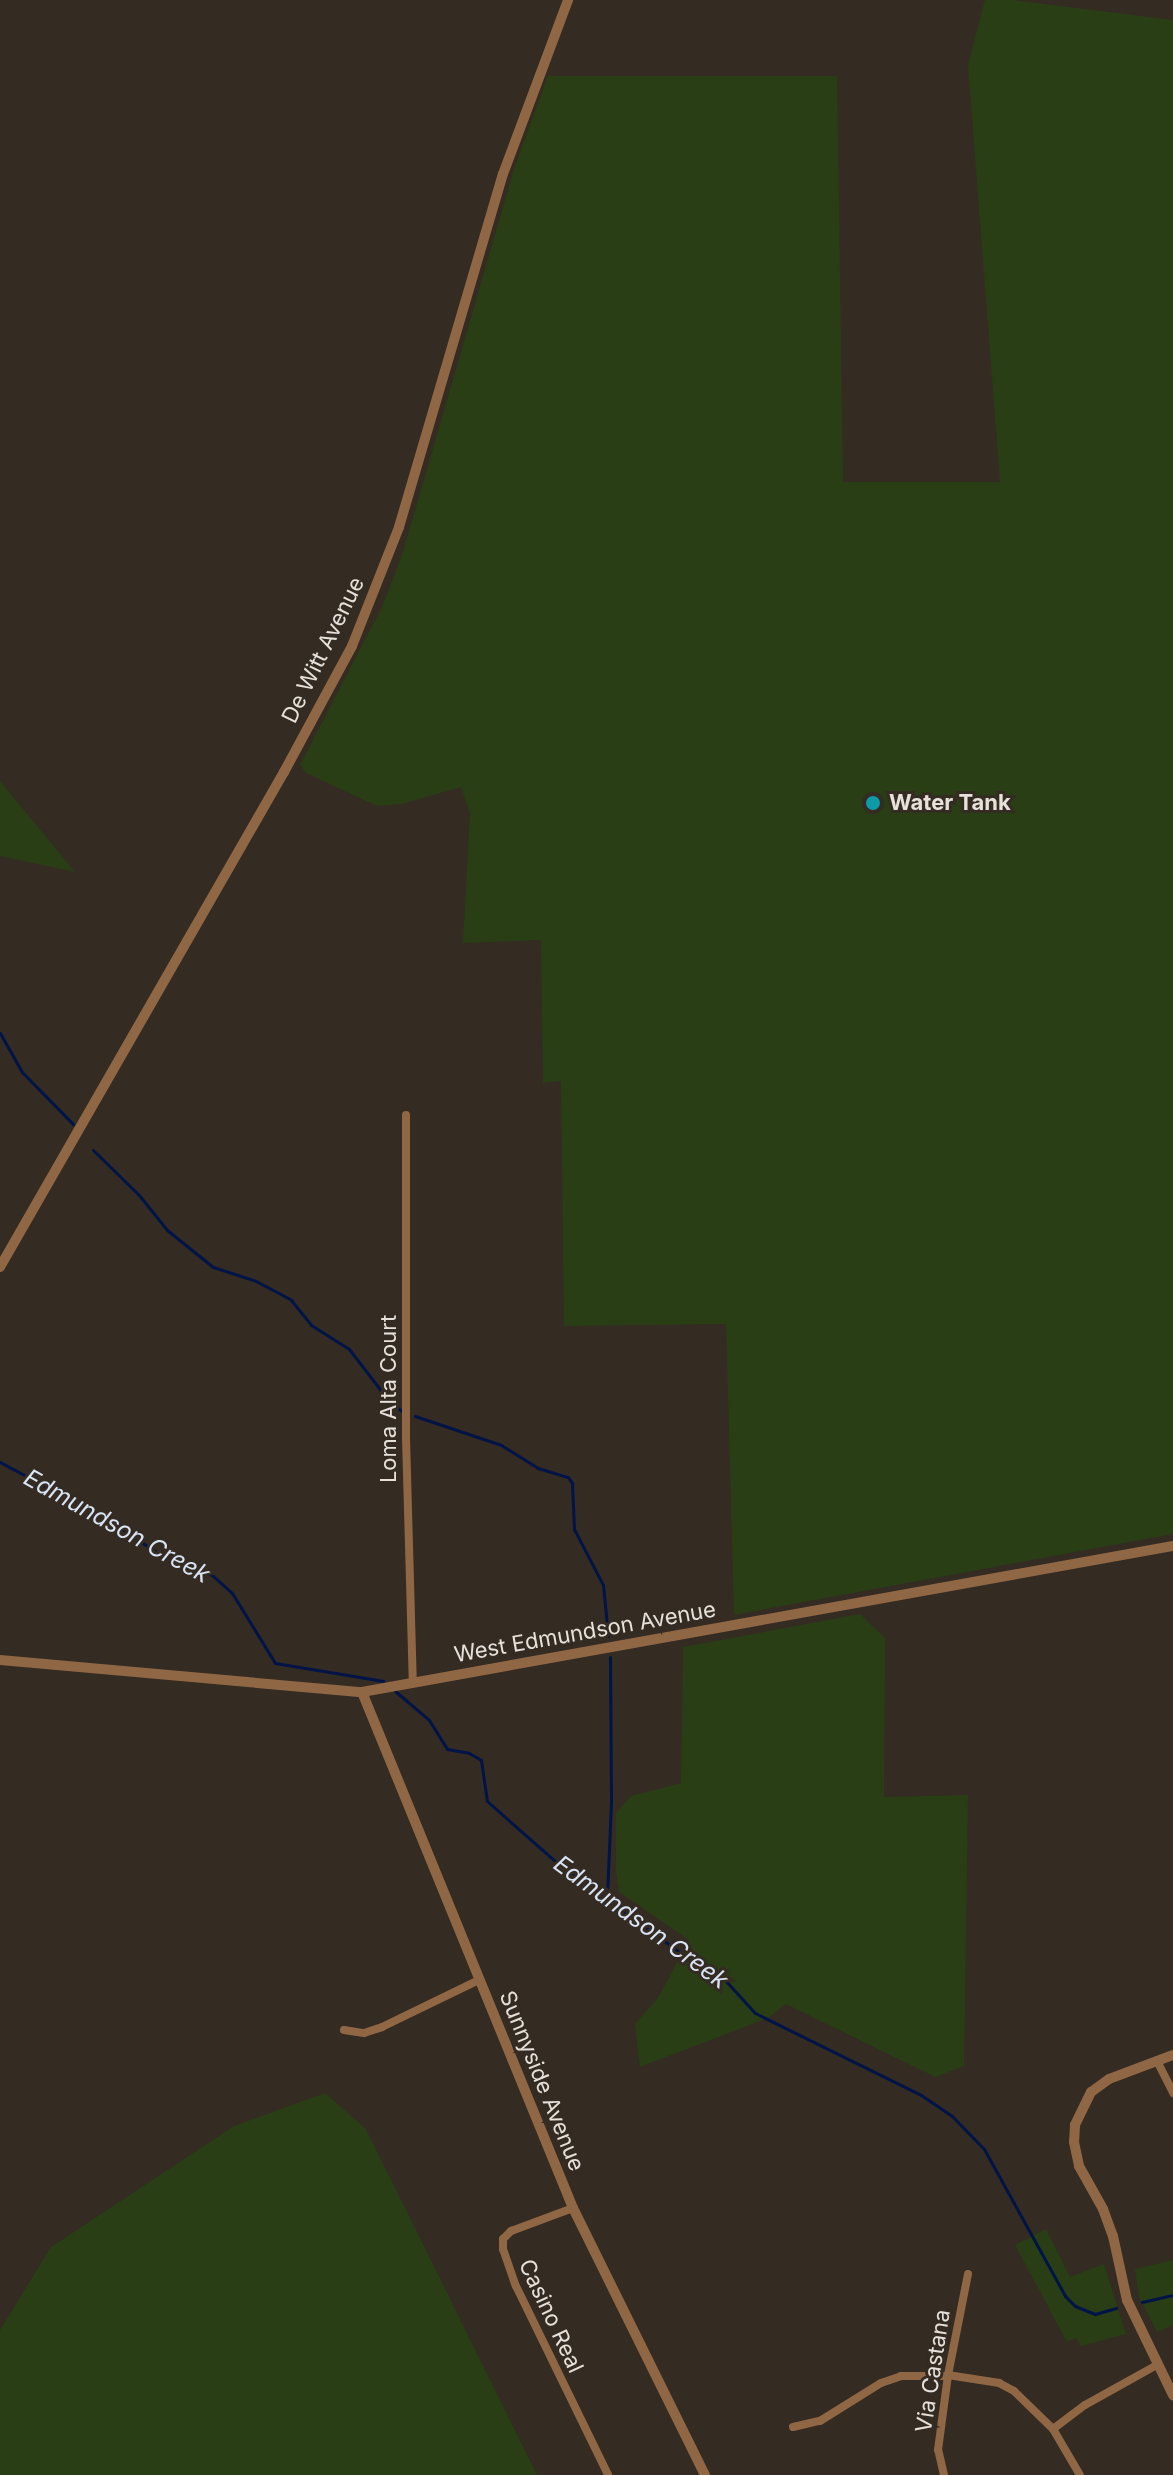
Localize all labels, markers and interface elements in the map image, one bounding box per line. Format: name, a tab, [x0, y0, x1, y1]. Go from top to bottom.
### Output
street label: De Witt Avenue	[276, 573, 370, 727]
place label: Water Tank	[889, 790, 1011, 816]
marker: Water Tank	[864, 794, 882, 812]
street label: Loma Alta Court	[376, 1315, 402, 1483]
water label: Edmundson Creek	[19, 1463, 215, 1589]
street label: West Edmundson Avenue	[452, 1596, 718, 1668]
water label: Edmundson Creek	[548, 1849, 734, 1995]
street label: Sunnyside Avenue	[494, 1987, 590, 2175]
street label: Casino Real	[513, 2255, 589, 2377]
street label: Via Castana	[910, 2308, 956, 2434]

